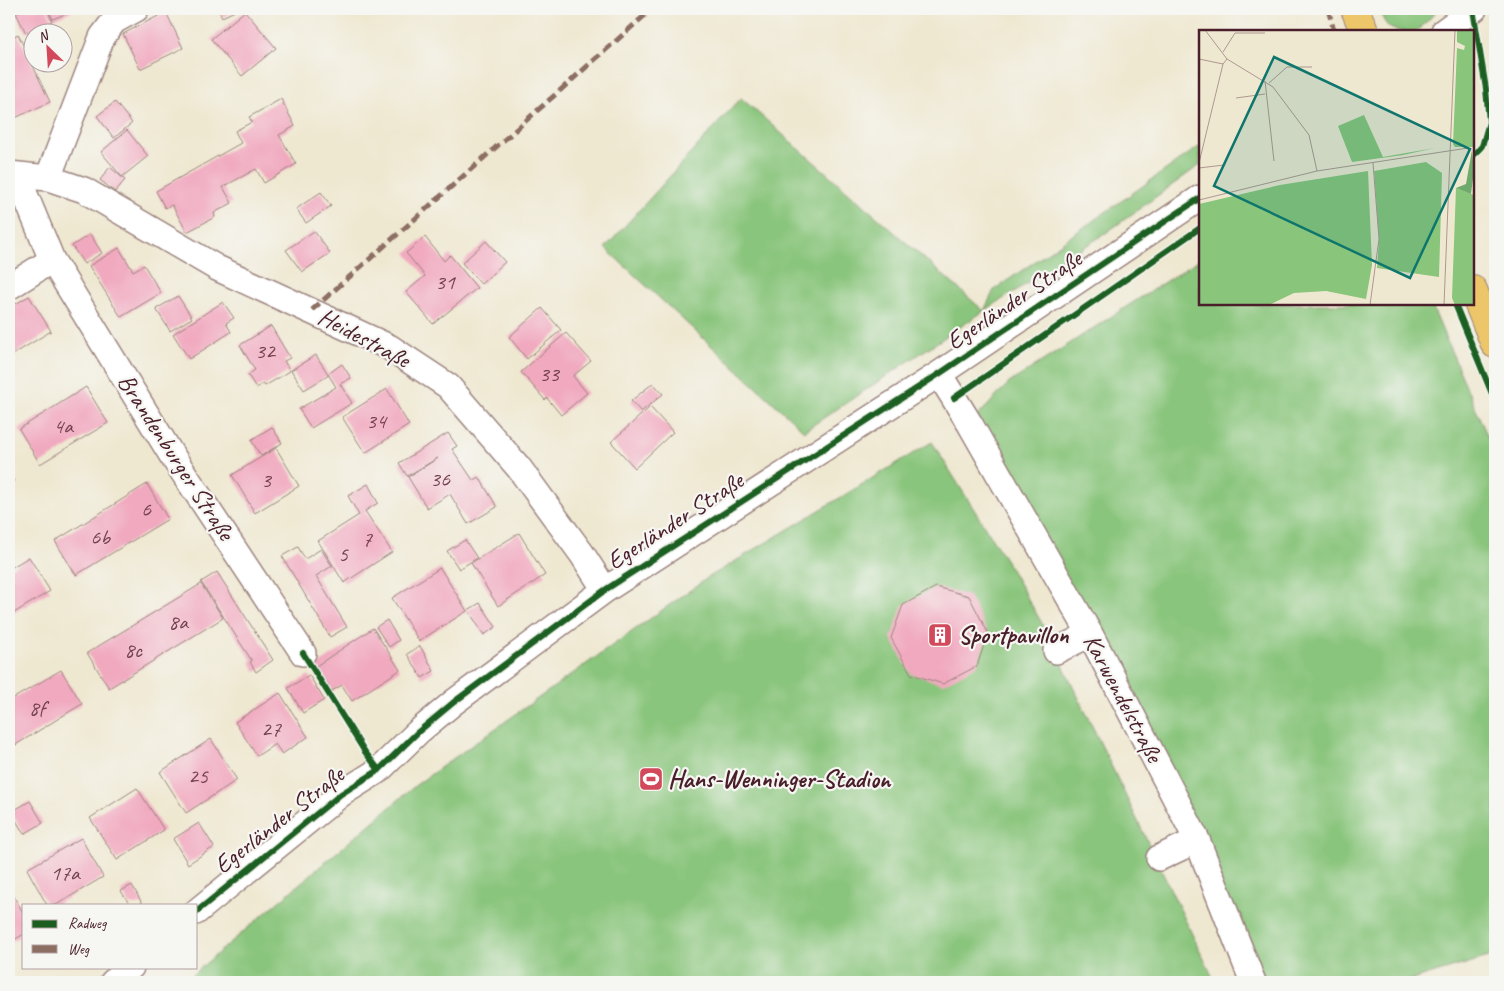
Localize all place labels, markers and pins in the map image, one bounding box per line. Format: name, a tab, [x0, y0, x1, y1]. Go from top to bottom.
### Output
place label: Sportpavillon	[958, 619, 1069, 651]
building icon: Sportpavillon	[927, 622, 953, 648]
place label: Hans-Wenninger-Stadion	[668, 763, 892, 795]
sports icon: Hans-Wenninger-Stadion	[638, 766, 664, 792]

